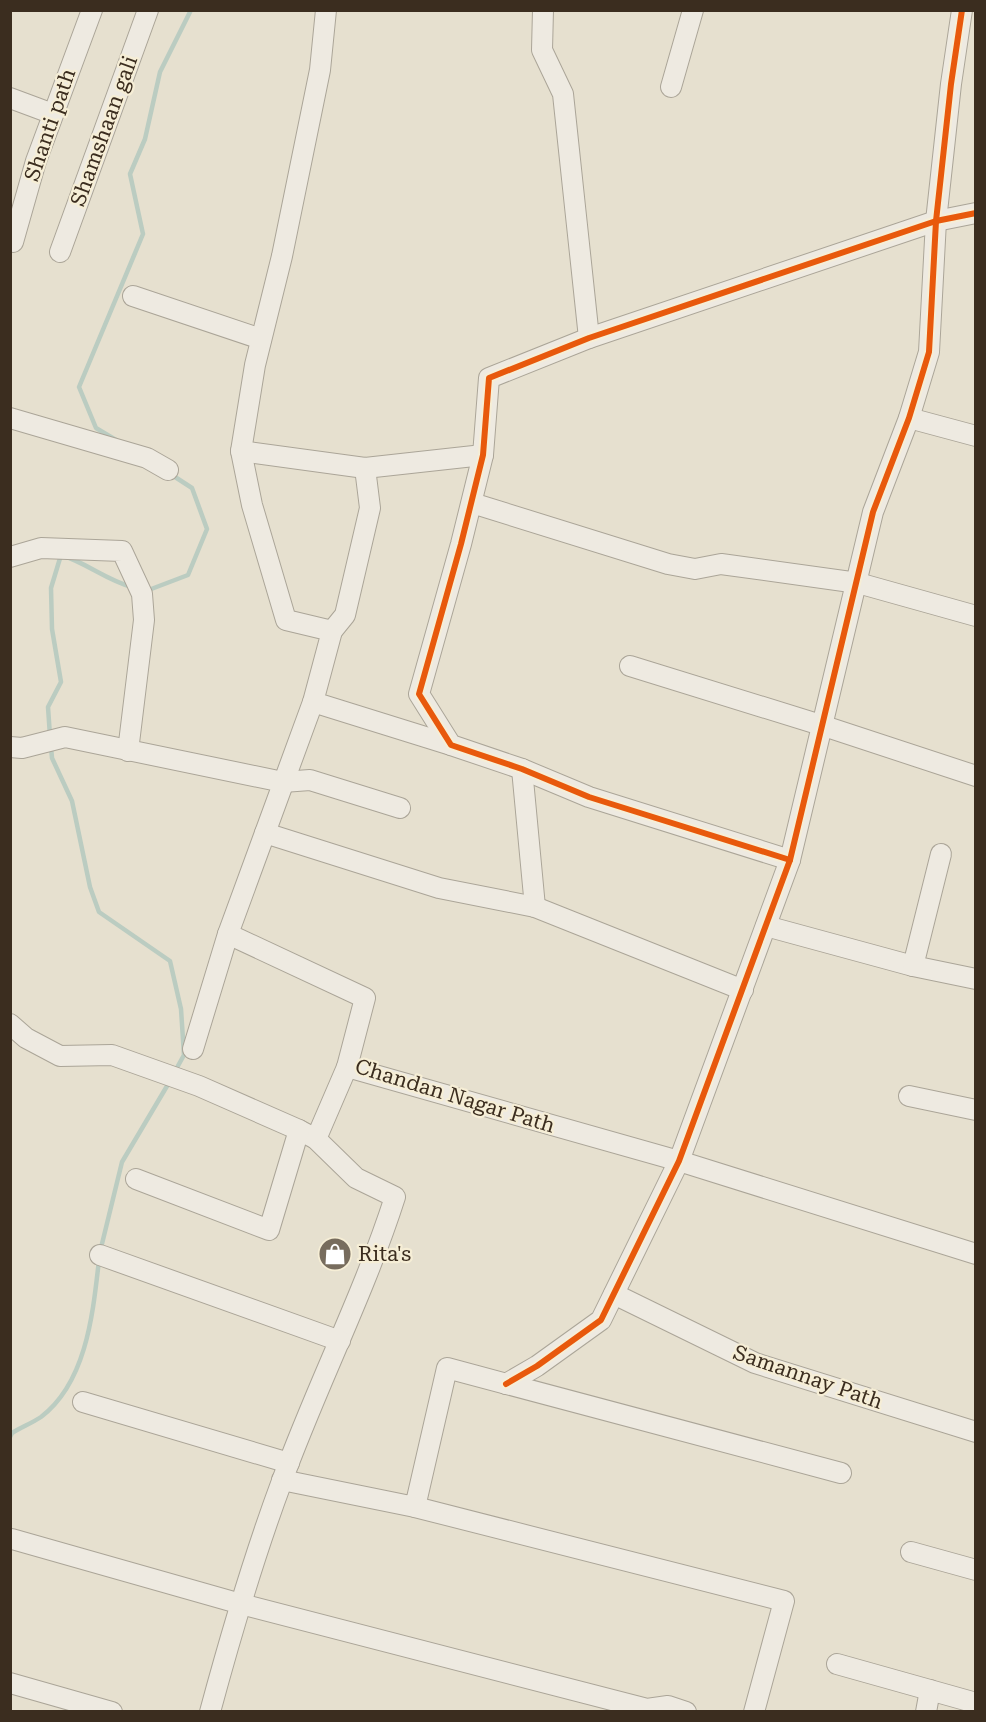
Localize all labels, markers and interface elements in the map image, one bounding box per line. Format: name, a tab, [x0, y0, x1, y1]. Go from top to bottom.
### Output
street label: Shamshaan gali	[66, 52, 142, 209]
street label: Shanti path	[20, 65, 81, 184]
street label: Chandan Nagar Path	[352, 1054, 558, 1138]
shop icon: Rita's	[317, 1236, 353, 1272]
place label: Rita's	[358, 1242, 411, 1266]
street label: Samannay Path	[730, 1340, 886, 1414]

